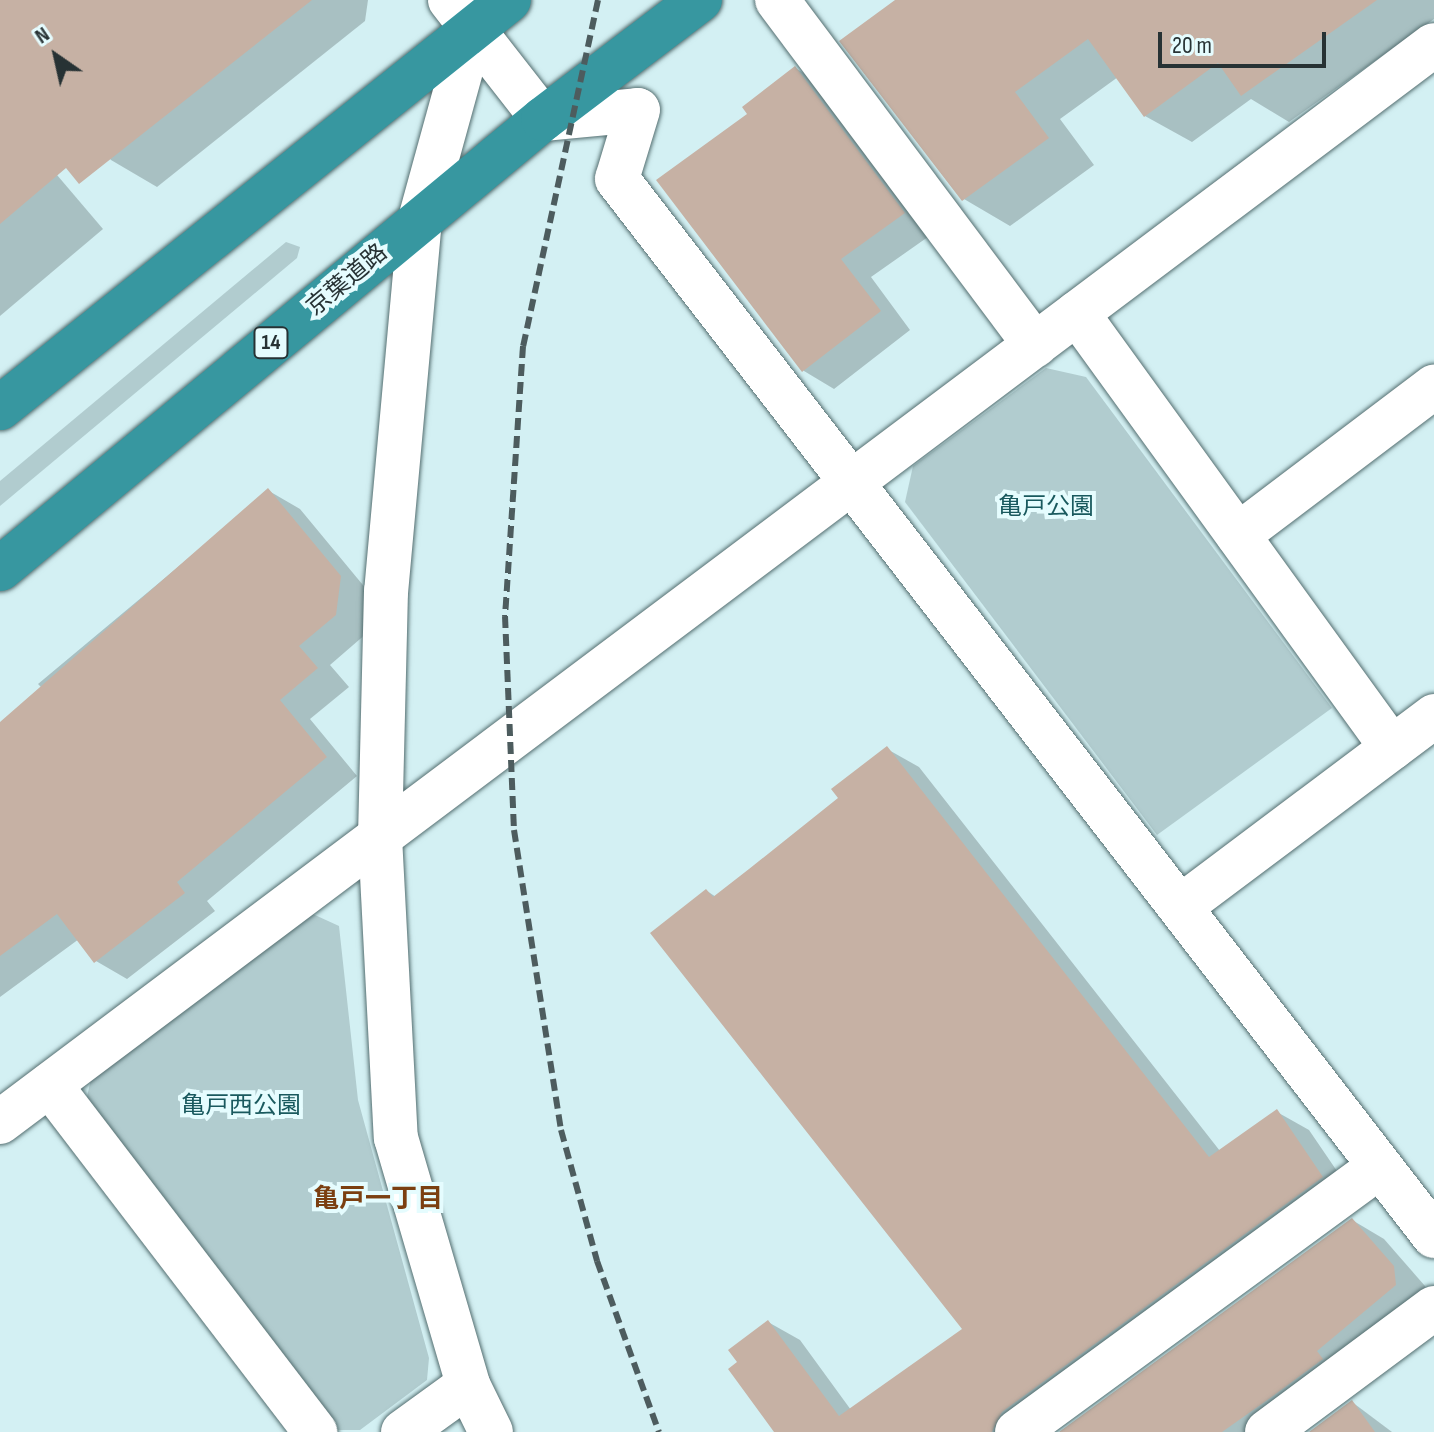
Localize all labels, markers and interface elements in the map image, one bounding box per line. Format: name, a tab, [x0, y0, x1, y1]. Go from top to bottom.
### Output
north arrow	[16, 16, 96, 96]
scale bar	[1162, 16, 1330, 66]
text: N	[30, 21, 55, 50]
text: 20 m	[1172, 31, 1212, 60]
street label: 京葉道路	[301, 238, 393, 322]
road number: 14	[253, 325, 289, 361]
park label: 亀戸公園	[998, 493, 1094, 521]
park label: 亀戸西公園	[181, 1092, 301, 1120]
district label: 亀戸一丁目	[313, 1184, 443, 1216]

